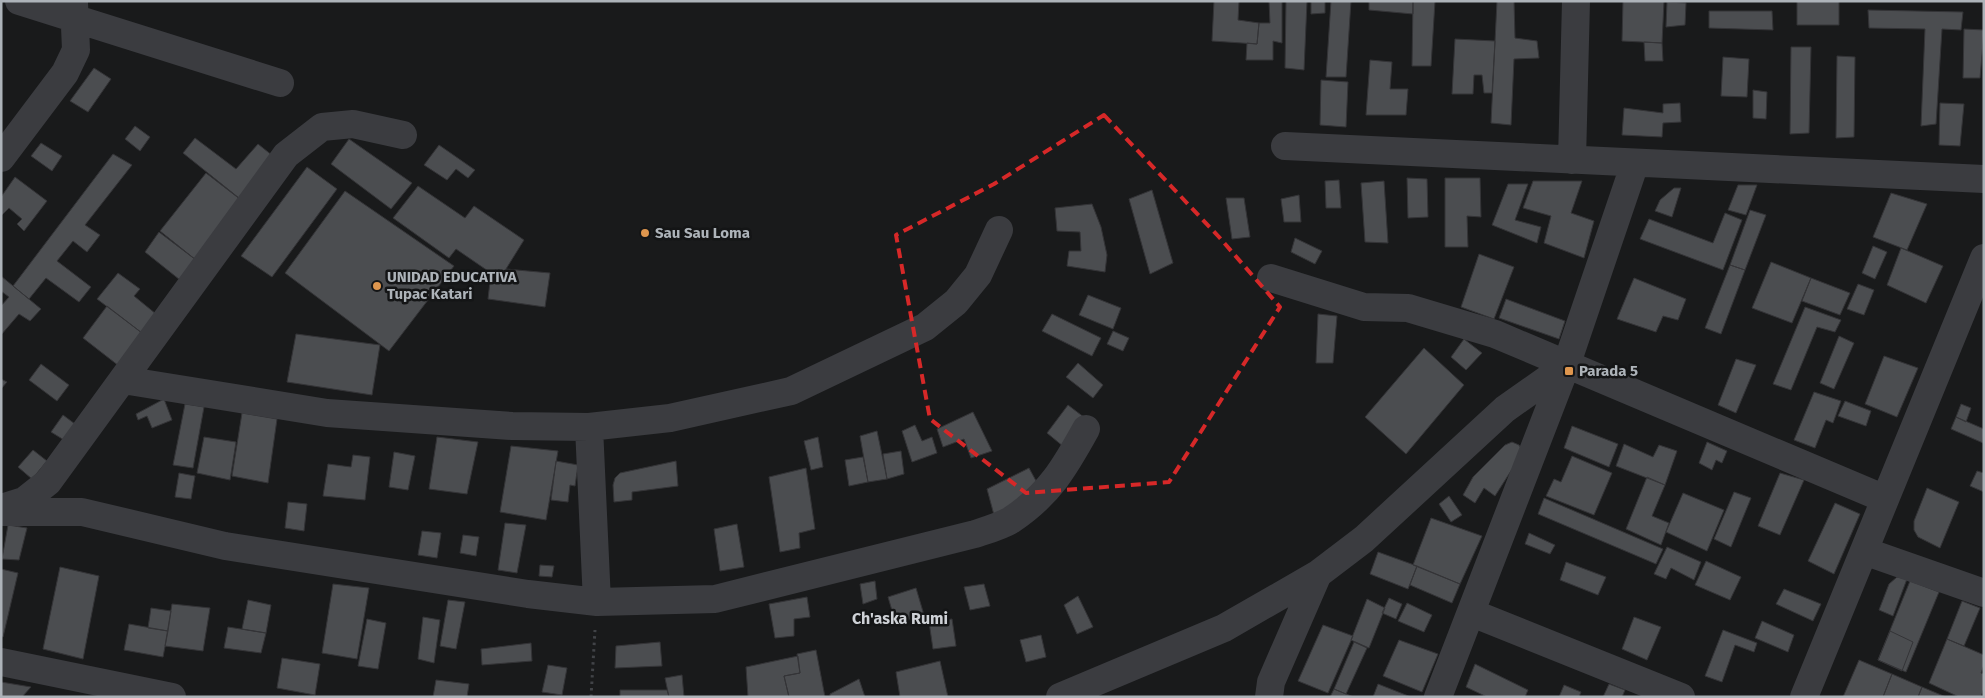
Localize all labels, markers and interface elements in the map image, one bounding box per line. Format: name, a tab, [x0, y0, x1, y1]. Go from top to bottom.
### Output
place label: Sau Sau Loma	[655, 224, 750, 242]
marker: Sau Sau Loma	[639, 227, 651, 239]
place label: UNIDAD EDUCATIVA Tupac Katari	[387, 268, 518, 303]
marker: UNIDAD EDUCATIVA Tupac Katari	[371, 280, 383, 292]
place label: Parada 5	[1579, 362, 1638, 380]
marker: Parada 5	[1563, 365, 1575, 377]
district label: Ch'aska Rumi	[852, 609, 948, 628]

